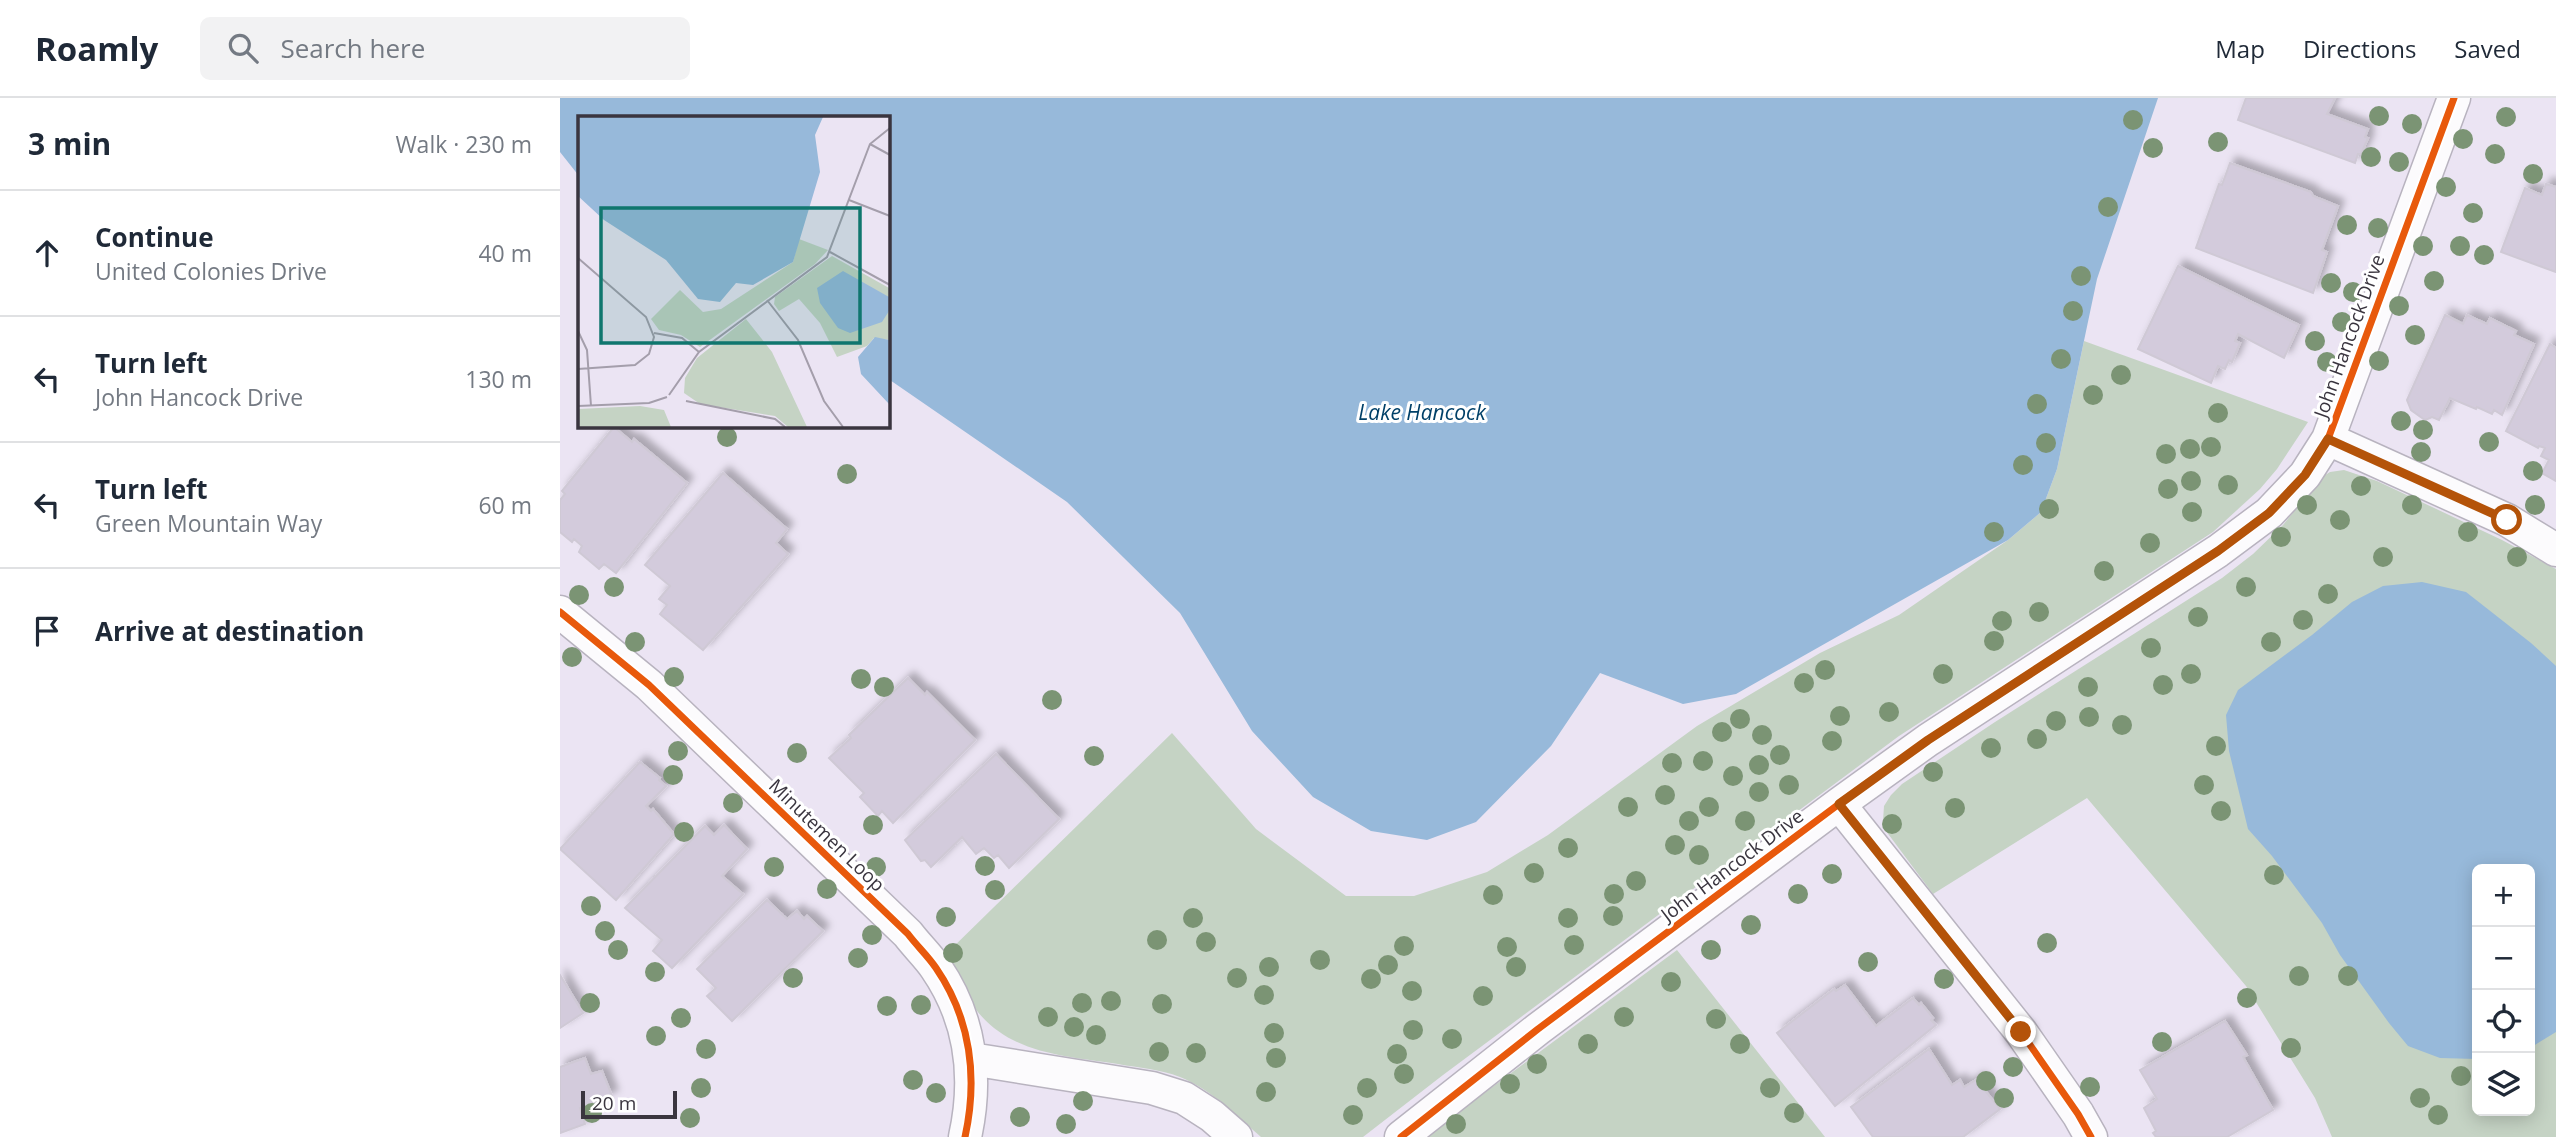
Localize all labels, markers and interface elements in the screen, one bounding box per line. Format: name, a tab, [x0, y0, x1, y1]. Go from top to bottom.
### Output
search box	[200, 17, 690, 80]
text: Roamly	[35, 26, 158, 71]
icon: search	[224, 29, 262, 67]
text: Search here	[280, 30, 425, 66]
text: Map	[2215, 32, 2265, 65]
text: Directions	[2303, 32, 2416, 65]
text: Saved	[2454, 32, 2521, 65]
inset map	[578, 116, 889, 427]
text: 3 min	[28, 123, 111, 164]
text: Walk · 230 m	[395, 128, 532, 160]
text: Continue	[95, 219, 214, 255]
icon: ahead	[28, 234, 66, 272]
text: 40 m	[478, 237, 532, 269]
street label: John Hancock Drive	[2307, 251, 2391, 423]
text: United Colonies Drive	[95, 255, 327, 287]
text: Turn left	[95, 345, 207, 381]
icon: left	[28, 360, 66, 398]
text: 130 m	[465, 363, 532, 395]
text: John Hancock Drive	[95, 381, 303, 413]
water label: Lake Hancock	[1358, 398, 1486, 426]
text: Turn left	[95, 471, 207, 507]
icon: left	[28, 486, 66, 524]
text: 60 m	[478, 489, 532, 521]
route start	[2491, 504, 2522, 535]
text: Green Mountain Way	[95, 507, 322, 539]
icon: arrive	[28, 612, 66, 650]
text: Arrive at destination	[95, 613, 364, 649]
street label: Minutemen Loop	[763, 773, 891, 897]
street label: John Hancock Drive	[1654, 803, 1809, 928]
map controls	[2472, 864, 2535, 1116]
button: +	[2472, 864, 2535, 927]
button: −	[2472, 927, 2535, 990]
button: locate	[2472, 990, 2535, 1053]
route end	[2005, 1016, 2036, 1047]
button: layers	[2472, 1053, 2535, 1116]
scale bar	[581, 1088, 677, 1120]
text: 20 m	[592, 1090, 636, 1116]

